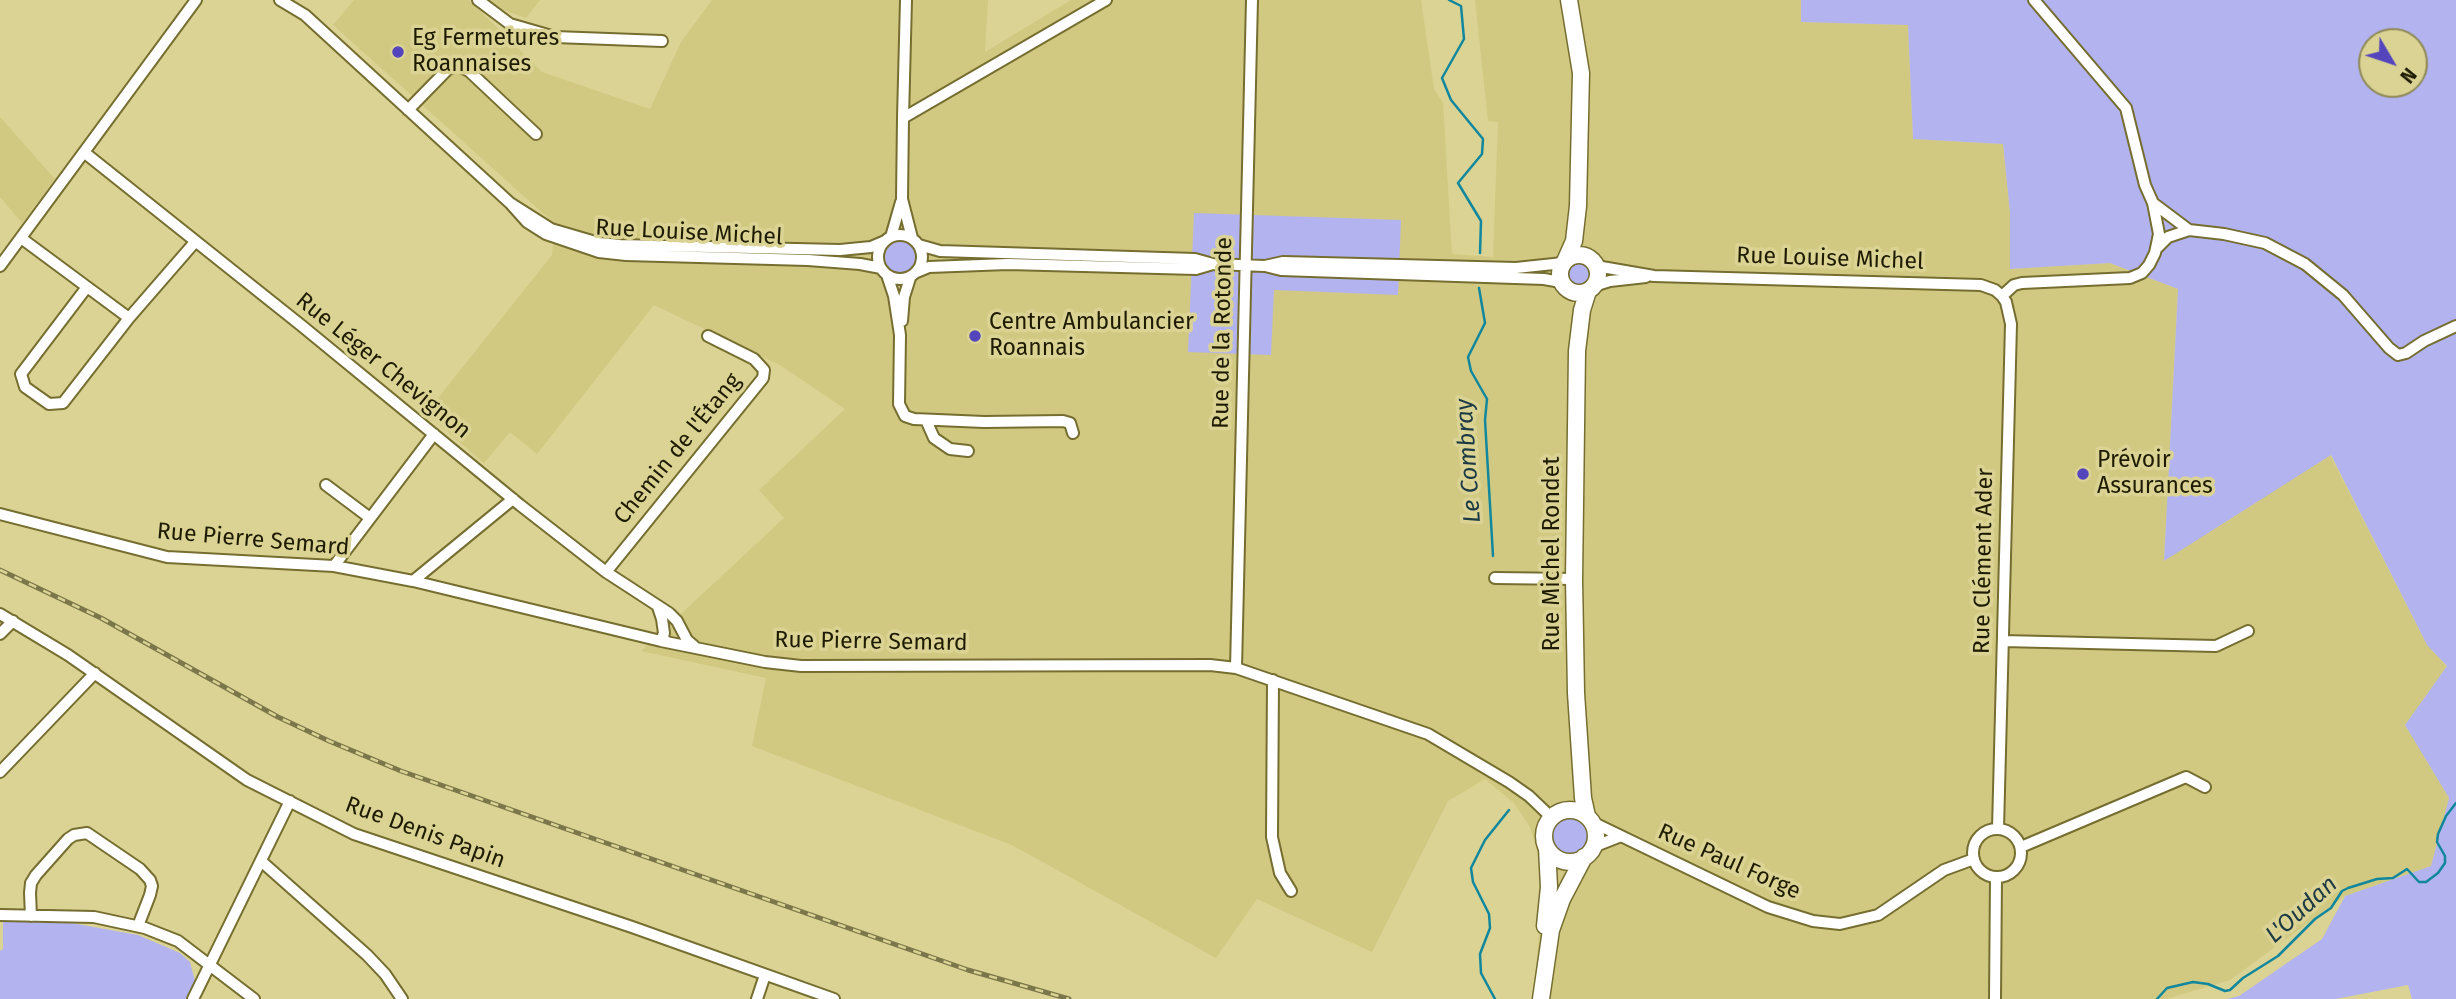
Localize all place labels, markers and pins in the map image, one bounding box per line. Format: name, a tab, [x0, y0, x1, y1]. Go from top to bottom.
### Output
place label: Eg Fermetures Roannaises	[412, 25, 559, 79]
marker: Eg Fermetures Roannaises	[390, 44, 406, 60]
place label: Centre Ambulancier Roannais	[989, 309, 1194, 363]
marker: Centre Ambulancier Roannais	[967, 328, 983, 344]
place label: Prévoir Assurances	[2097, 447, 2213, 501]
marker: Prévoir Assurances	[2075, 466, 2091, 482]

